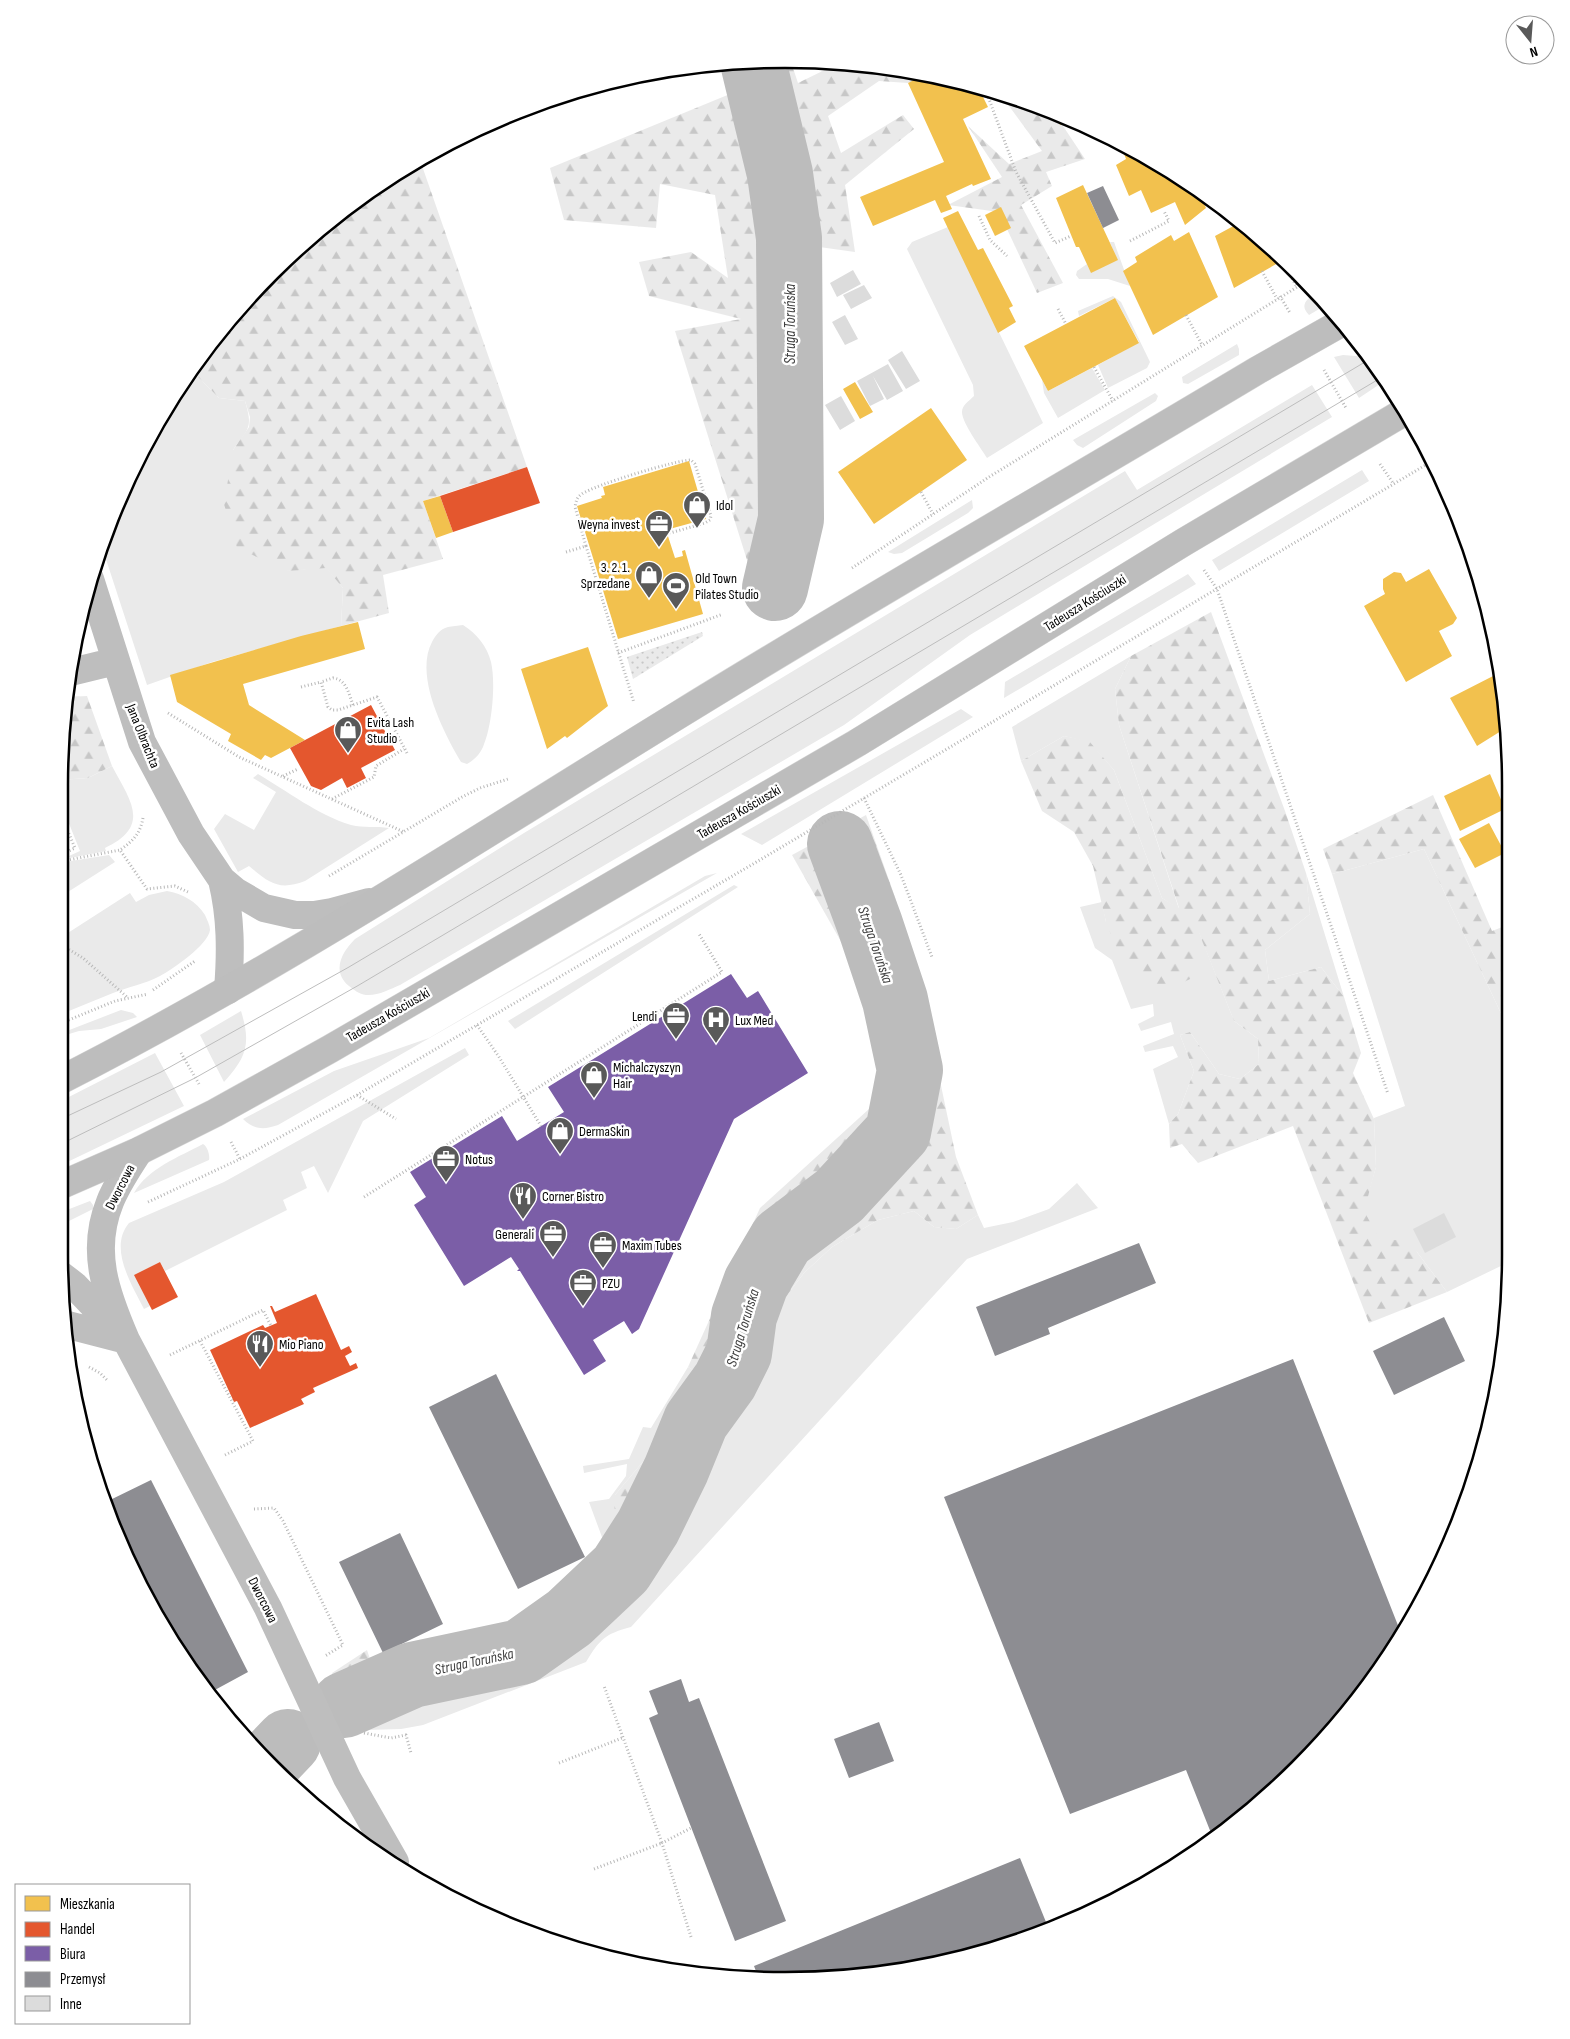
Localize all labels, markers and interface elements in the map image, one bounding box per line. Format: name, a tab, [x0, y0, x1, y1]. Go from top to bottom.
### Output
north arrow	[1505, 15, 1555, 65]
text: N	[1528, 43, 1540, 61]
water label: Struga Toruńska	[781, 284, 800, 364]
shop icon: Idol	[682, 490, 712, 529]
place label: Idol	[716, 497, 733, 514]
office icon: Weyna invest	[644, 509, 674, 548]
place label: Weyna invest	[578, 516, 640, 533]
place label: 3. 2. 1. Sprzedane	[581, 559, 630, 592]
shop icon: 3. 2. 1. Sprzedane	[634, 560, 664, 599]
place label: Old Town Pilates Studio	[695, 570, 759, 603]
sports icon: Old Town Pilates Studio	[661, 571, 691, 610]
street label: Tadeusza Kościuszki	[1041, 571, 1129, 635]
street label: Jana Olbrachta	[122, 701, 164, 771]
place label: Evita Lash Studio	[367, 714, 414, 747]
shop icon: Evita Lash Studio	[333, 715, 363, 754]
street label: Tadeusza Kościuszki	[694, 781, 784, 843]
water label: Struga Toruńska	[853, 904, 897, 986]
street label: Tadeusza Kościuszki	[343, 984, 433, 1046]
office icon: Lendi	[661, 1001, 691, 1040]
hospital icon: Lux Med	[701, 1005, 731, 1044]
place label: Lendi	[632, 1008, 657, 1025]
place label: Lux Med	[735, 1012, 773, 1029]
place label: Michalczyszyn Hair	[613, 1059, 681, 1092]
shop icon: Michalczyszyn Hair	[579, 1060, 609, 1099]
shop icon: DermaSkin	[545, 1116, 575, 1155]
place label: DermaSkin	[579, 1123, 630, 1140]
office icon: Notus	[431, 1144, 461, 1183]
place label: Notus	[465, 1151, 493, 1168]
street label: Dworcowa	[101, 1161, 139, 1213]
restaurant icon: Corner Bistro	[508, 1181, 538, 1220]
place label: Corner Bistro	[542, 1188, 604, 1205]
office icon: Generali	[538, 1219, 568, 1258]
place label: Generali	[495, 1226, 534, 1243]
office icon: Maxim Tubes	[588, 1230, 618, 1269]
place label: Maxim Tubes	[622, 1237, 682, 1254]
office icon: PZU	[568, 1268, 598, 1307]
place label: PZU	[602, 1275, 620, 1292]
water label: Struga Toruńska	[722, 1287, 764, 1369]
restaurant icon: Mio Piano	[245, 1329, 275, 1368]
place label: Mio Piano	[279, 1336, 324, 1353]
street label: Dworcowa	[244, 1574, 282, 1626]
water label: Struga Toruńska	[433, 1644, 515, 1680]
legend	[15, 1884, 190, 2024]
text: Mieszkania	[60, 1895, 115, 1914]
text: Handel	[60, 1920, 95, 1939]
text: Biura	[60, 1945, 86, 1964]
text: Przemysł	[60, 1970, 106, 1989]
text: Inne	[60, 1995, 82, 2014]

